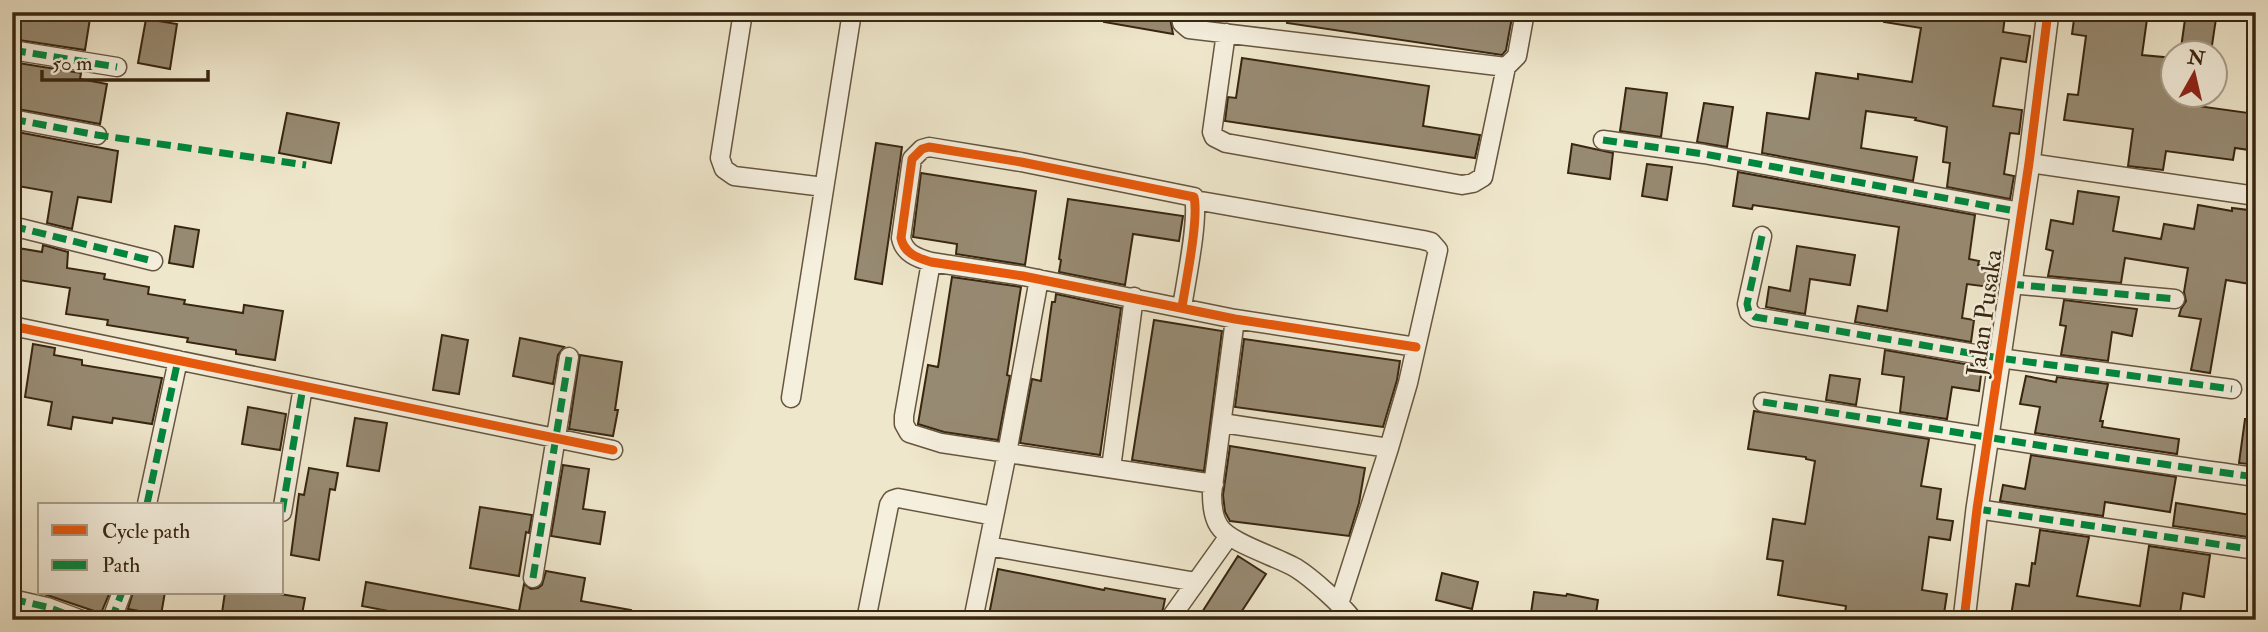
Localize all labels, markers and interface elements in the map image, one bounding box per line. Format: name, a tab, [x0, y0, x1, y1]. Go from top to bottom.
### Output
scale bar	[42, 38, 208, 82]
north arrow	[2160, 38, 2230, 108]
text: N	[2185, 45, 2207, 71]
text: 50 m	[52, 50, 93, 77]
street label: Jalan Pusaka	[1960, 247, 2010, 380]
legend	[38, 503, 284, 594]
text: Cycle path	[102, 518, 190, 545]
text: Path	[102, 552, 140, 579]

